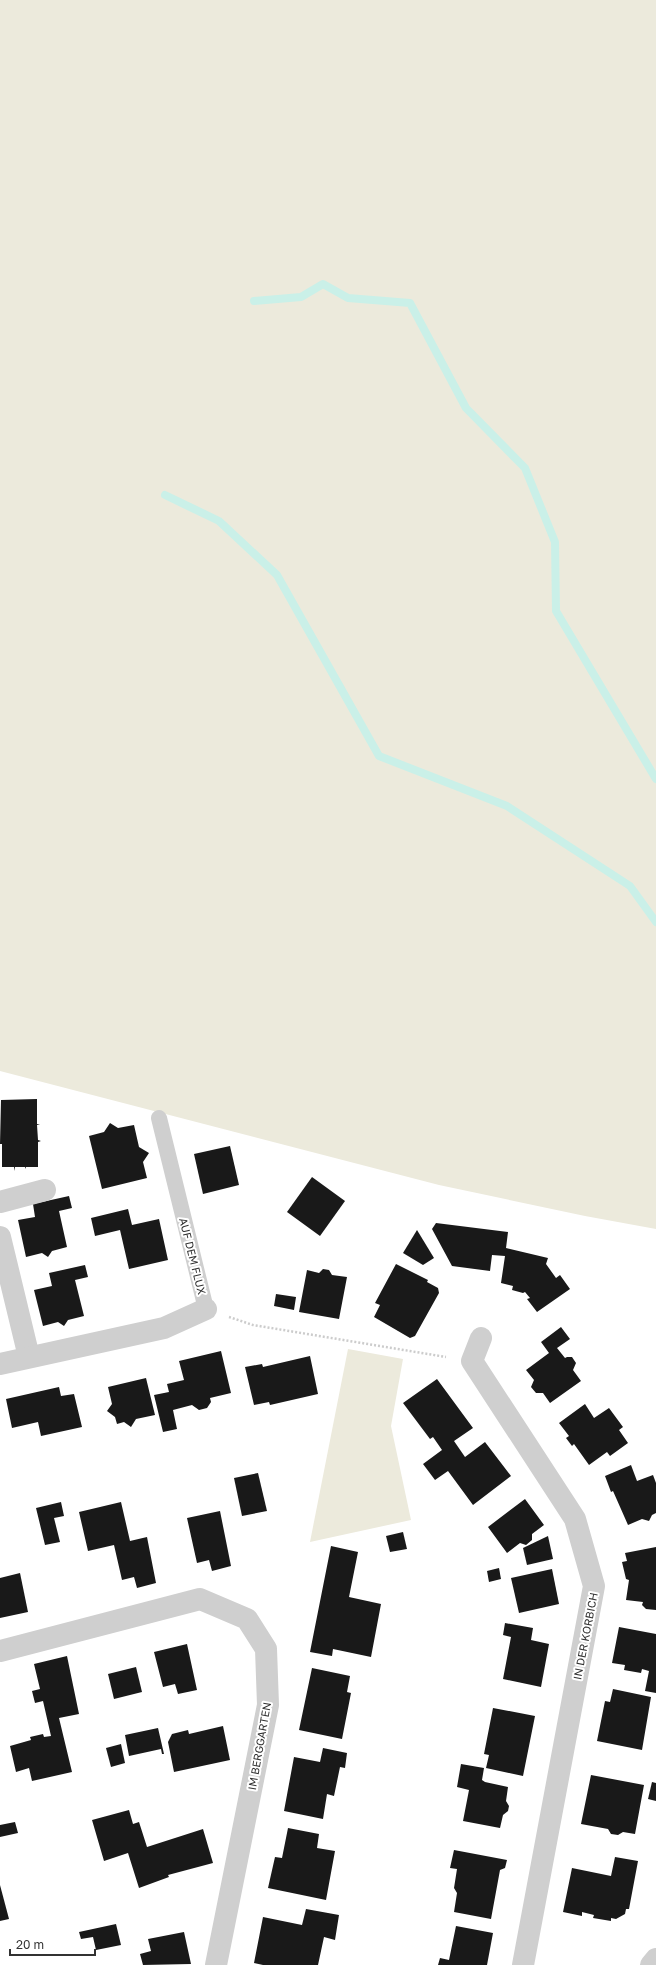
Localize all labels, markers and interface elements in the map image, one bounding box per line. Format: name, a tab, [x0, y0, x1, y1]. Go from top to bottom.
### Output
street label: AUF DEM FLUX	[177, 1216, 209, 1296]
street label: IN DER KORBICH	[570, 1591, 600, 1681]
street label: IM BERGGARTEN	[245, 1701, 273, 1791]
scale bar	[10, 1931, 95, 1957]
text: 20 m	[16, 1937, 44, 1952]

